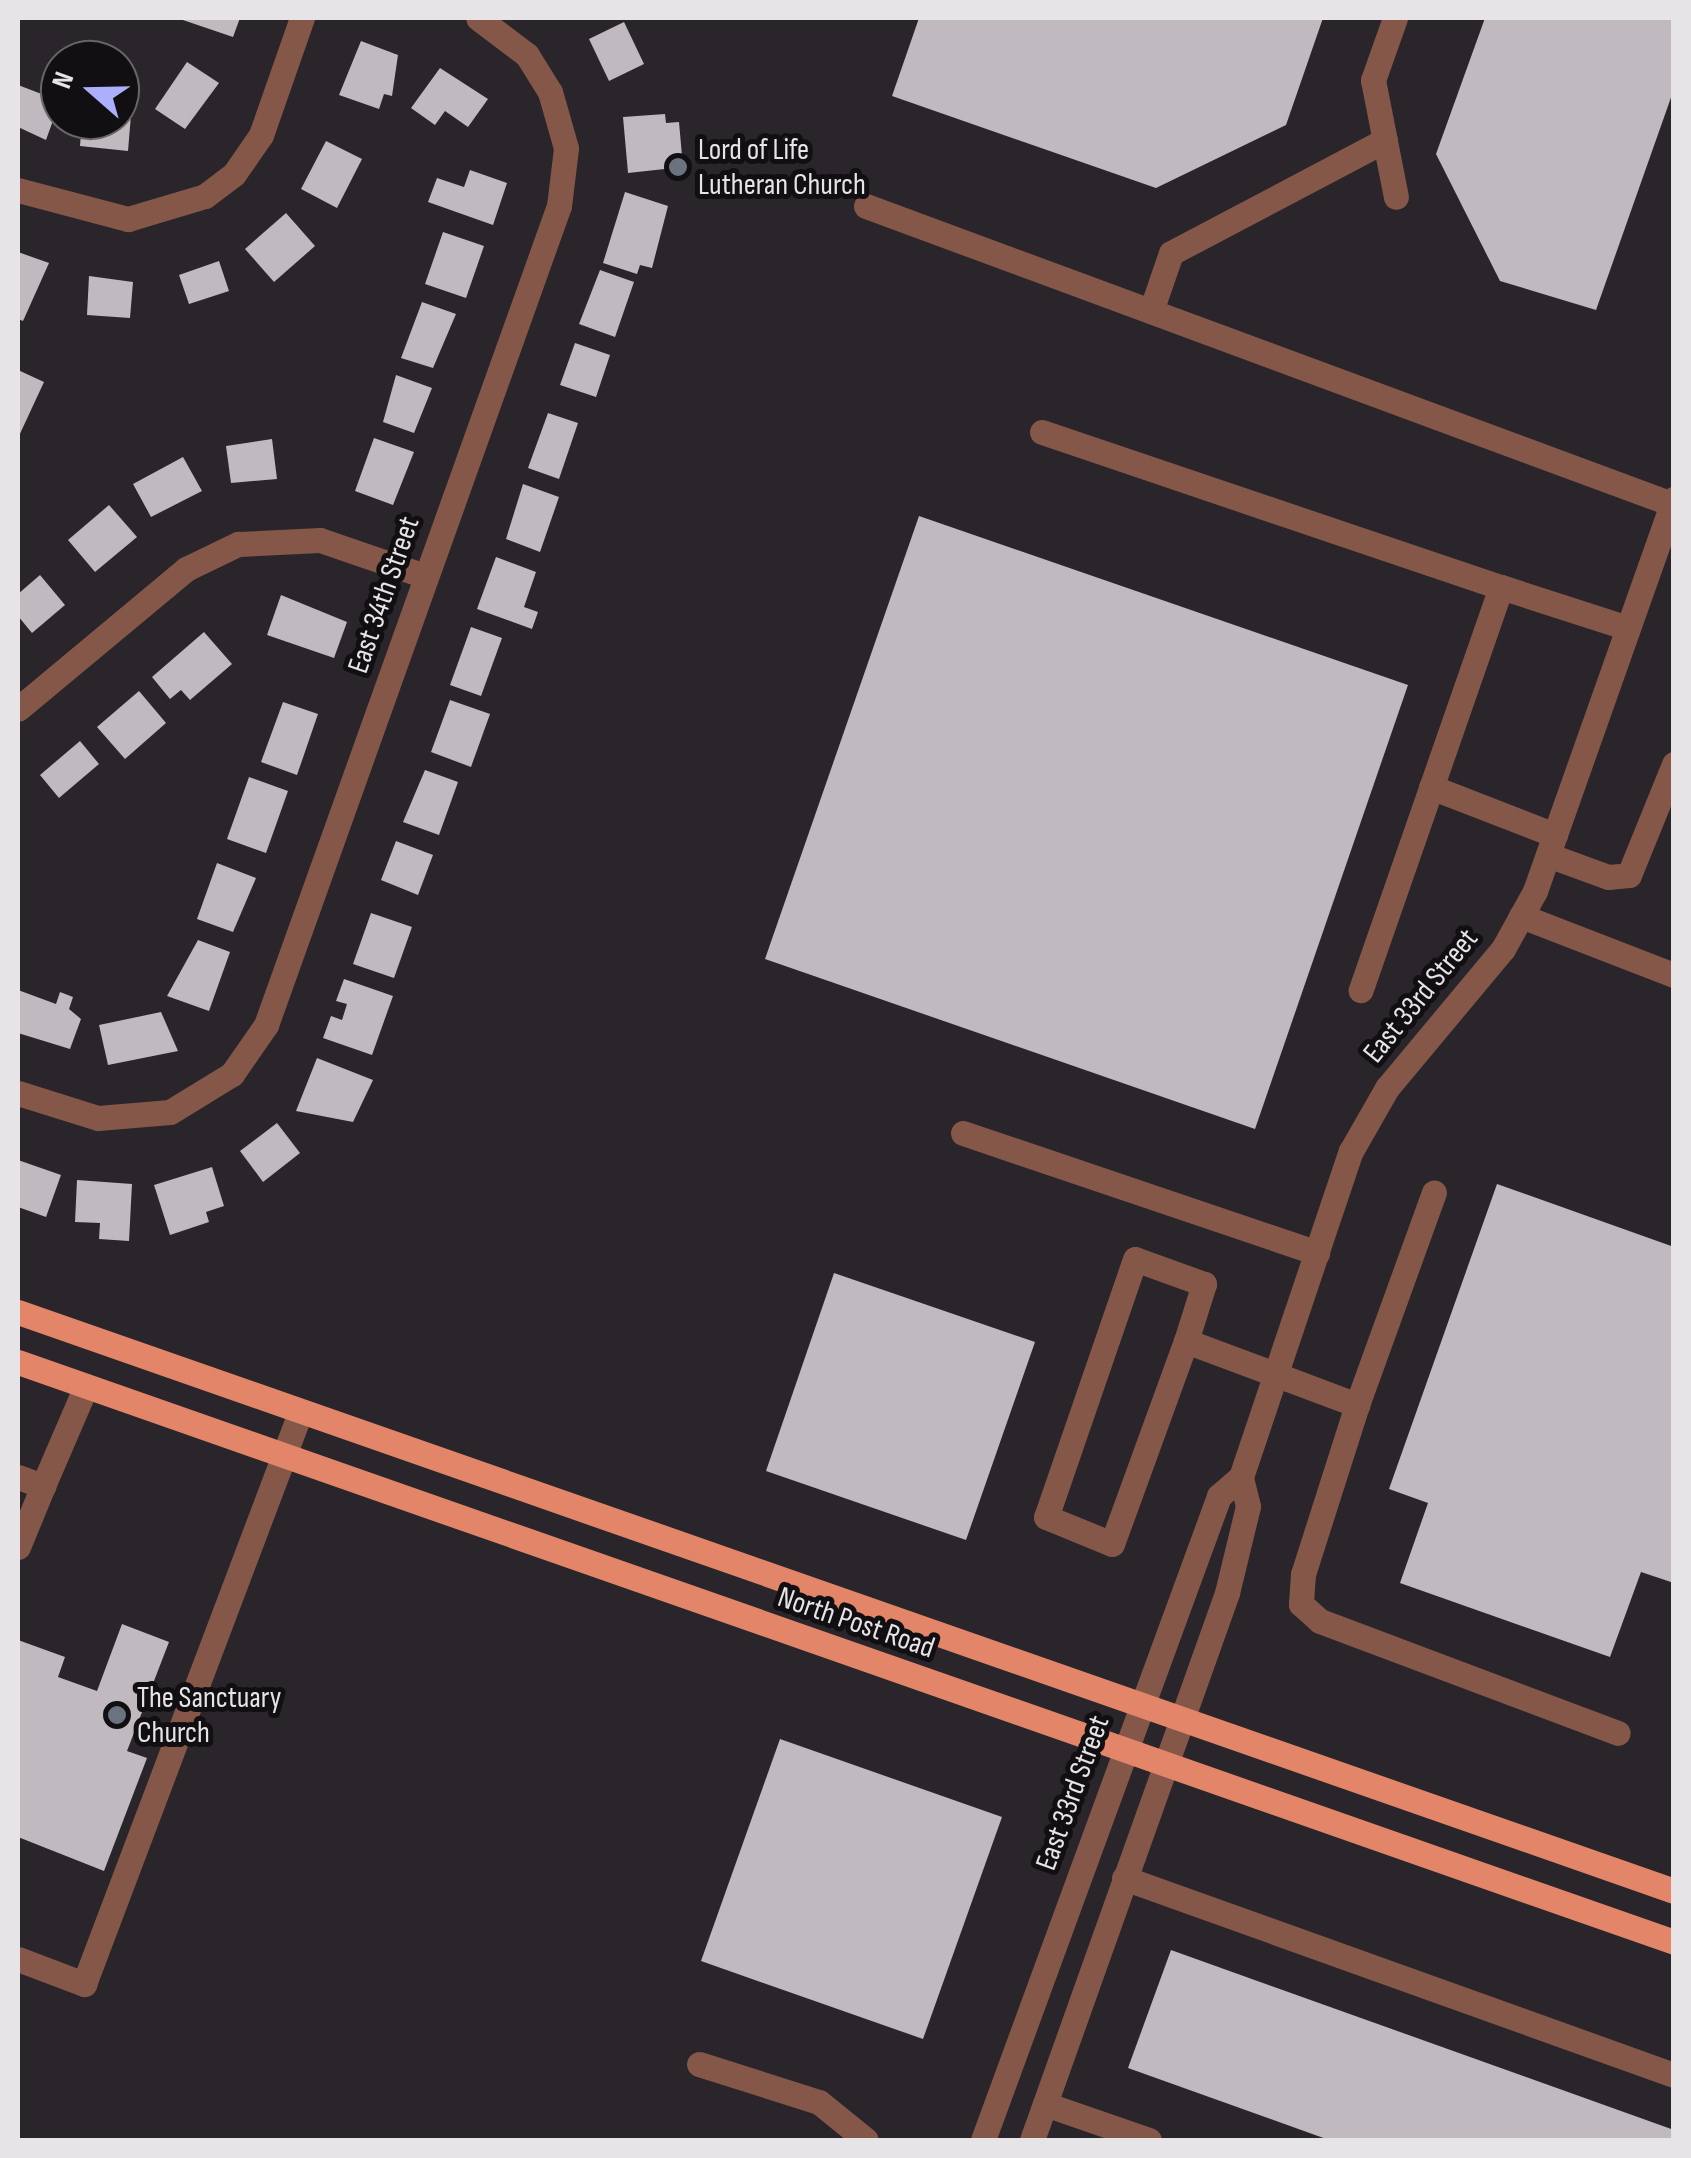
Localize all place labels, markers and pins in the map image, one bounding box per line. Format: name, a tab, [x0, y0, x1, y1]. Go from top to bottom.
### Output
place label: Lord of Life Lutheran Church	[698, 132, 866, 202]
marker: Lord of Life Lutheran Church	[667, 156, 689, 178]
place label: The Sanctuary Church	[137, 1680, 281, 1750]
marker: The Sanctuary Church	[106, 1704, 128, 1726]

